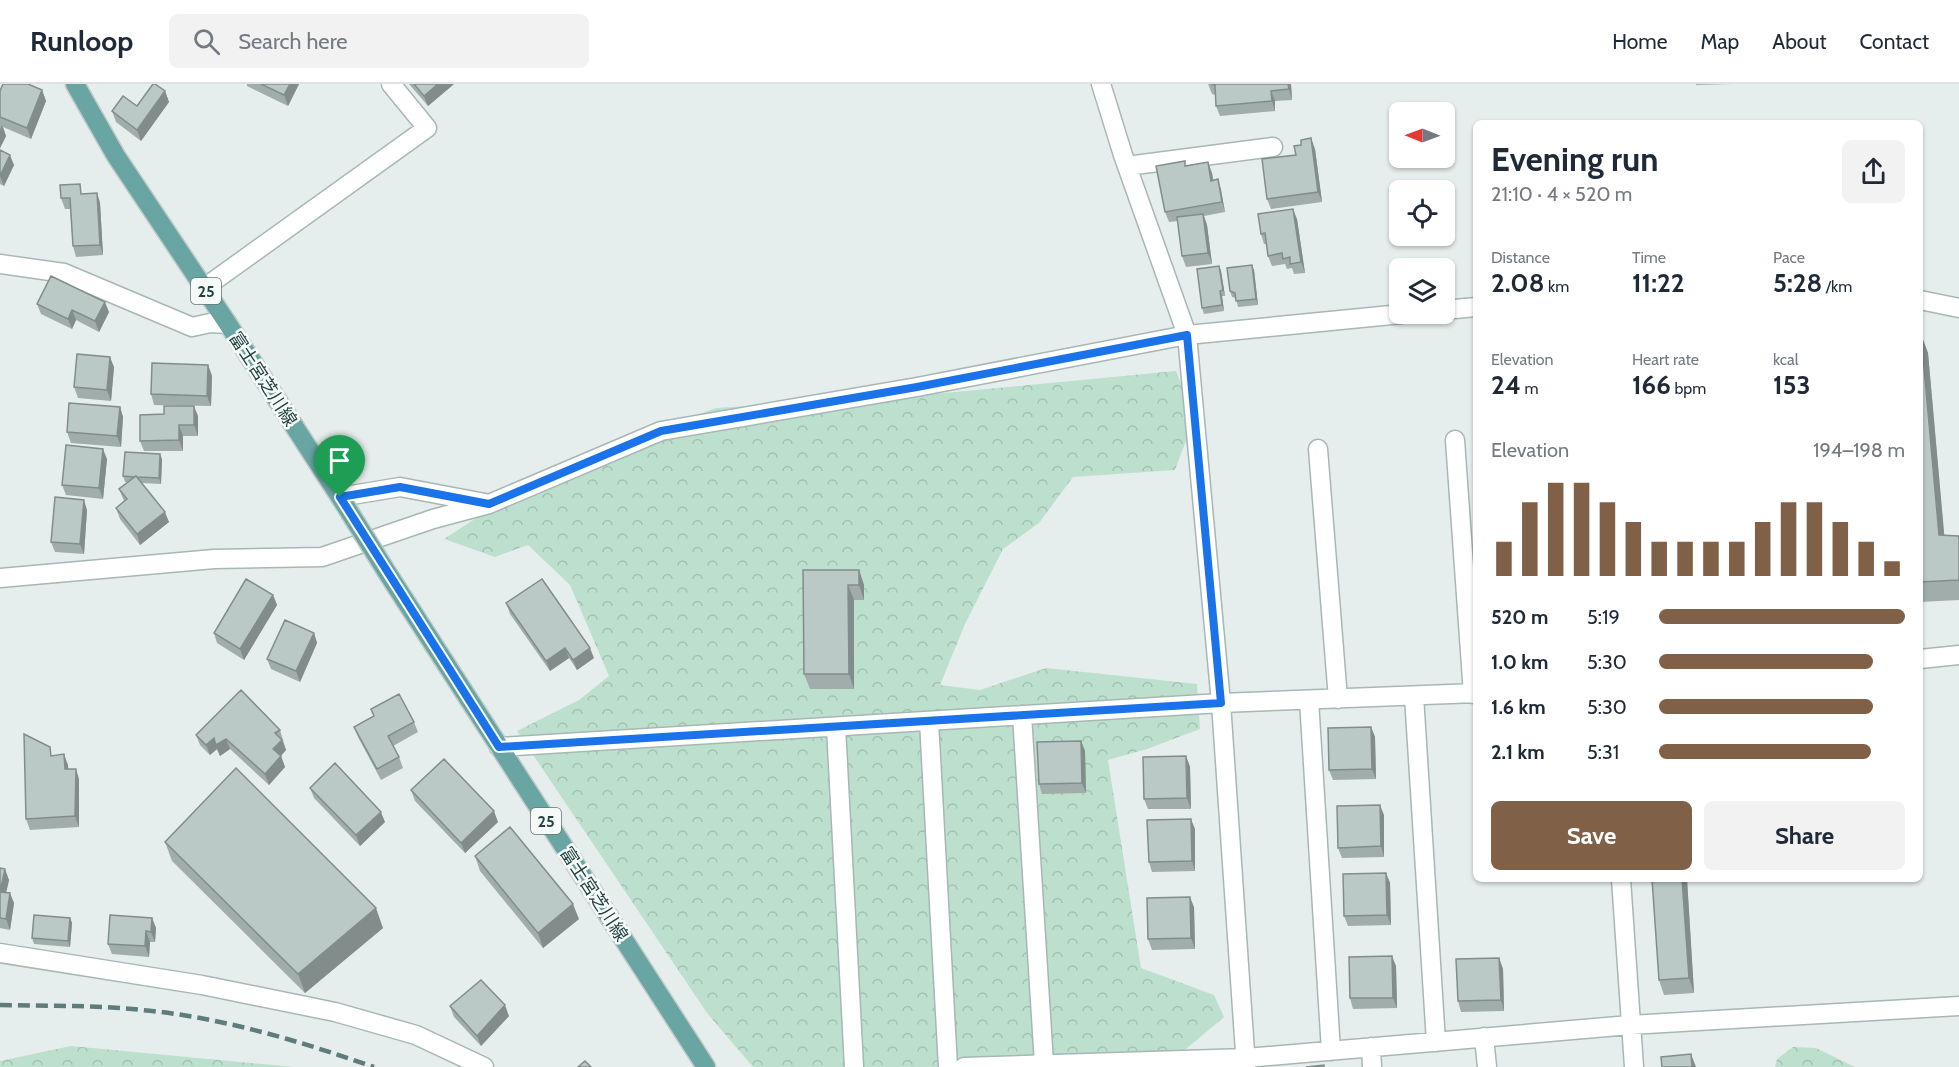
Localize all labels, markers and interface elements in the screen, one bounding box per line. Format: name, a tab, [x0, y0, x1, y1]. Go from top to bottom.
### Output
search box	[169, 14, 589, 68]
text: Runloop	[30, 24, 133, 58]
icon: search	[190, 25, 223, 58]
text: Search here	[238, 28, 348, 55]
text: Home	[1612, 29, 1668, 54]
text: Map	[1701, 29, 1739, 54]
text: About	[1772, 29, 1826, 54]
text: Contact	[1859, 29, 1929, 54]
north arrow	[1389, 102, 1455, 168]
map controls	[1389, 102, 1455, 324]
text: Evening run	[1491, 139, 1658, 179]
button: share	[1842, 140, 1905, 203]
button: locate	[1389, 180, 1455, 246]
text: 21:10 · 4 × 520 m	[1491, 182, 1632, 206]
text: Distance	[1491, 248, 1550, 267]
text: Time	[1632, 248, 1666, 267]
text: Pace	[1773, 248, 1805, 267]
button: layers	[1389, 258, 1455, 324]
text: 2.08	[1491, 267, 1544, 299]
text: 11:22	[1632, 267, 1684, 299]
text: 5:28	[1773, 267, 1822, 299]
text: km	[1544, 277, 1569, 296]
text: /km	[1822, 277, 1852, 296]
road number: 25	[191, 278, 221, 304]
street label: 富士宮芝川線	[224, 328, 302, 430]
text: Elevation	[1491, 350, 1554, 369]
text: Heart rate	[1632, 350, 1699, 369]
text: kcal	[1773, 350, 1799, 369]
text: 24	[1491, 369, 1521, 401]
text: 166	[1632, 369, 1671, 401]
text: 153	[1773, 369, 1811, 401]
text: m	[1521, 379, 1539, 398]
text: bpm	[1671, 379, 1706, 398]
pin	[314, 435, 365, 497]
text: Elevation	[1491, 438, 1569, 462]
text: 194–198 m	[1813, 438, 1905, 462]
icon: arrive	[323, 444, 356, 477]
text: 520 m	[1491, 605, 1548, 629]
text: 5:19	[1587, 605, 1620, 629]
text: 1.0 km	[1491, 650, 1548, 674]
text: 5:30	[1587, 650, 1627, 674]
text: 1.6 km	[1491, 695, 1546, 719]
text: 5:30	[1587, 695, 1627, 719]
text: 2.1 km	[1491, 740, 1545, 764]
text: 5:31	[1587, 740, 1619, 764]
button: Save	[1491, 801, 1692, 870]
button: Share	[1704, 801, 1905, 870]
road number: 25	[531, 808, 561, 834]
street label: 富士宮芝川線	[555, 843, 633, 945]

